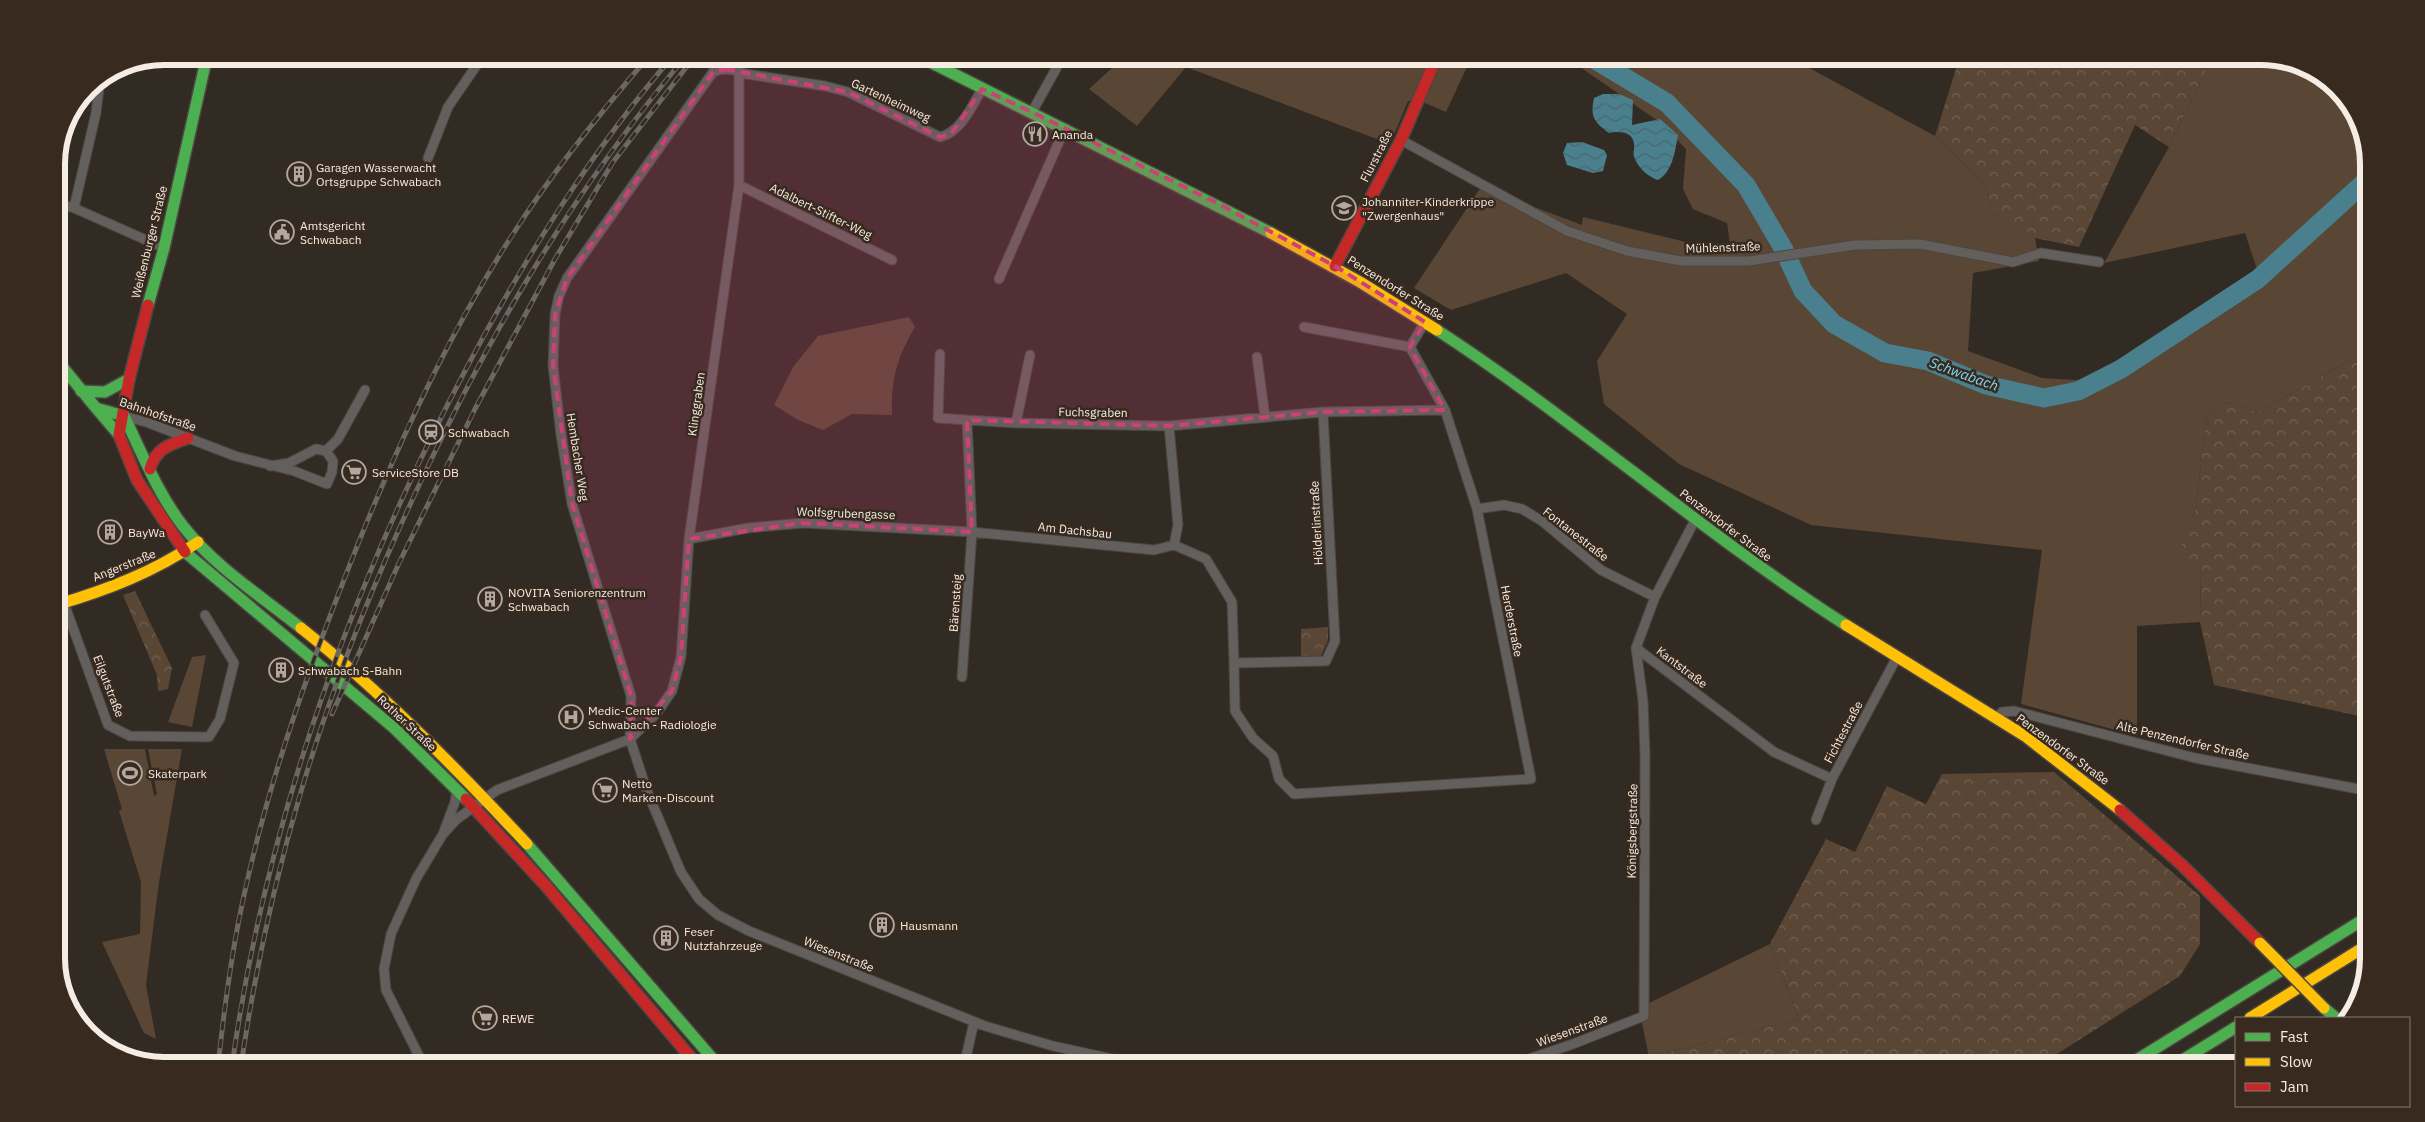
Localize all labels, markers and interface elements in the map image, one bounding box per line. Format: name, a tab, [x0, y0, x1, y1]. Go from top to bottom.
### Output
street label: Gartenheimweg	[849, 75, 934, 125]
restaurant icon: Ananda	[1022, 121, 1048, 147]
place label: Ananda	[1052, 127, 1094, 142]
street label: Flurstraße	[1357, 127, 1396, 184]
place label: Garagen Wasserwacht Ortsgruppe Schwabach	[316, 160, 441, 189]
building icon: Garagen Wasserwacht Ortsgruppe Schwabach	[286, 161, 312, 187]
street label: Adalbert-Stifter-Weg	[767, 180, 875, 243]
street label: Weißenburger Straße	[128, 184, 170, 300]
place label: Johanniter-Kinderkrippe "Zwergenhaus"	[1362, 194, 1494, 223]
school or university icon: Johanniter-Kinderkrippe "Zwergenhaus"	[1331, 195, 1357, 221]
place label: Amtsgericht Schwabach	[300, 218, 365, 247]
public building icon: Amtsgericht Schwabach	[269, 219, 295, 245]
street label: Mühlenstraße	[1685, 238, 1761, 256]
street label: Penzendorfer Straße	[1345, 252, 1448, 324]
water label: Schwabach	[1927, 353, 2001, 395]
street label: Klinggraben	[684, 371, 708, 437]
street label: Bahnhofstraße	[118, 394, 199, 434]
street label: Fuchsgraben	[1058, 404, 1128, 420]
street label: Hembacher Weg	[564, 412, 592, 503]
station icon: Schwabach	[418, 419, 444, 445]
place label: Schwabach	[448, 425, 510, 440]
supermarket icon: ServiceStore DB	[341, 459, 367, 485]
place label: ServiceStore DB	[372, 465, 459, 480]
street label: Hölderlinstraße	[1306, 480, 1326, 566]
street label: Penzendorfer Straße	[1677, 486, 1775, 565]
street label: Wolfsgrubengasse	[796, 504, 896, 522]
street label: Fontanestraße	[1540, 504, 1612, 564]
building icon: BayWa	[97, 519, 123, 545]
street label: Am Dachsbau	[1037, 519, 1113, 541]
place label: BayWa	[128, 525, 166, 540]
street label: Angerstraße	[90, 545, 158, 584]
street label: Bärensteig	[946, 573, 965, 632]
street label: Herderstraße	[1498, 584, 1526, 658]
place label: NOVITA Seniorenzentrum Schwabach	[508, 585, 646, 614]
building icon: NOVITA Seniorenzentrum Schwabach	[477, 586, 503, 612]
street label: Kantstraße	[1654, 643, 1711, 691]
street label: Eilgutstraße	[90, 653, 128, 720]
building icon: Schwabach S-Bahn	[268, 657, 294, 683]
place label: Schwabach S-Bahn	[298, 663, 402, 678]
street label: Rother Straße	[374, 692, 440, 754]
street label: Fichtestraße	[1820, 698, 1866, 766]
place label: Medic-Center Schwabach - Radiologie	[588, 703, 717, 732]
hospital icon: Medic-Center Schwabach - Radiologie	[558, 704, 584, 730]
street label: Penzendorfer Straße	[2014, 710, 2113, 788]
street label: Alte Penzendorfer Straße	[2115, 717, 2251, 763]
sports icon: Skaterpark	[117, 760, 143, 786]
place label: Skaterpark	[148, 766, 208, 781]
place label: Netto Marken-Discount	[622, 776, 714, 805]
supermarket icon: Netto Marken-Discount	[592, 777, 618, 803]
street label: Königsbergstraße	[1624, 783, 1640, 879]
building icon: Hausmann	[869, 912, 895, 938]
place label: Hausmann	[900, 918, 958, 933]
place label: Feser Nutzfahrzeuge	[684, 924, 763, 953]
building icon: Feser Nutzfahrzeuge	[653, 925, 679, 951]
street label: Wiesenstraße	[802, 933, 877, 975]
supermarket icon: REWE	[472, 1005, 498, 1031]
street label: Wiesenstraße	[1534, 1010, 1610, 1050]
place label: REWE	[502, 1011, 534, 1026]
legend	[2235, 1017, 2410, 1107]
text: Fast	[2280, 1027, 2308, 1046]
text: Slow	[2280, 1052, 2313, 1071]
text: Jam	[2280, 1077, 2309, 1096]

